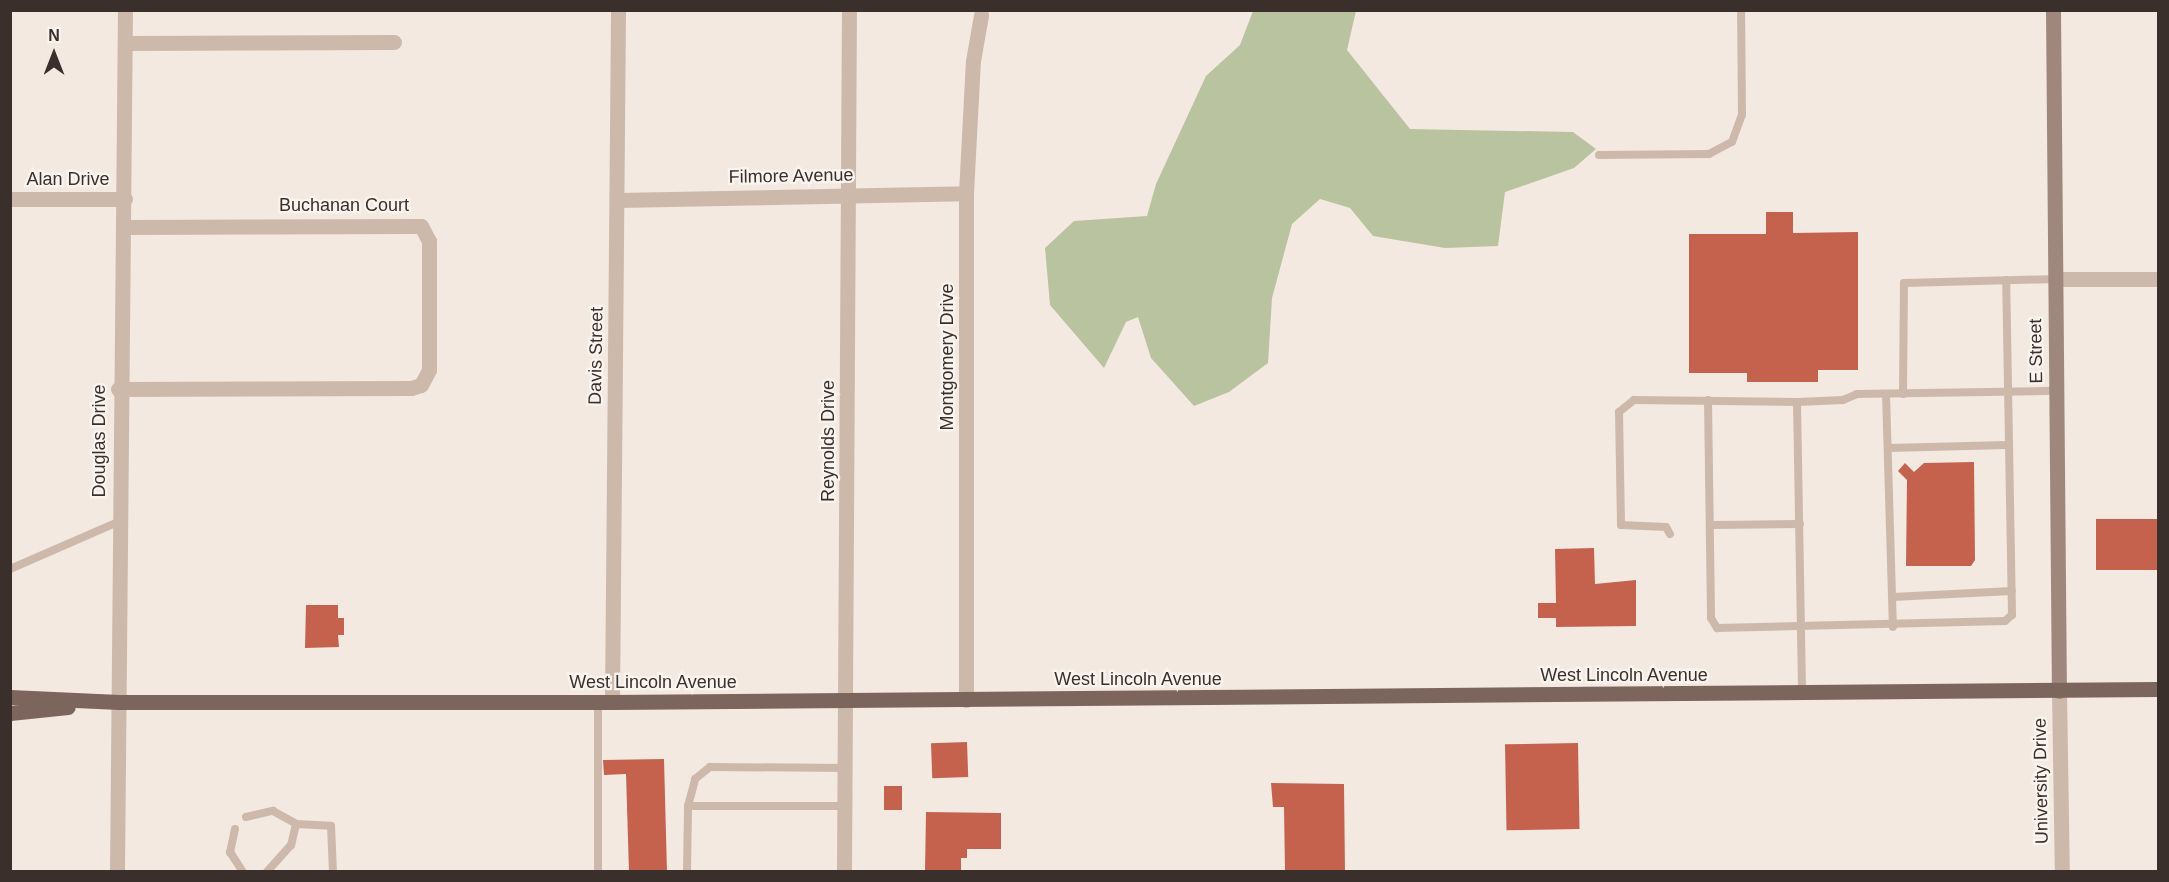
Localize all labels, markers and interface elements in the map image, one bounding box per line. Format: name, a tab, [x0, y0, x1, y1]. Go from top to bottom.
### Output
north arrow	[24, 24, 84, 84]
text: N	[48, 27, 60, 44]
street label: Filmore Avenue	[728, 164, 854, 188]
street label: Alan Drive	[26, 168, 110, 190]
street label: Buchanan Court	[279, 194, 409, 216]
street label: Montgomery Drive	[936, 283, 958, 431]
street label: Davis Street	[584, 307, 608, 405]
street label: E Street	[2025, 318, 2047, 384]
street label: Reynolds Drive	[817, 380, 839, 502]
street label: Douglas Drive	[88, 384, 110, 498]
street label: West Lincoln Avenue	[1540, 664, 1708, 686]
street label: West Lincoln Avenue	[1054, 668, 1222, 690]
street label: West Lincoln Avenue	[569, 671, 737, 693]
street label: University Drive	[2029, 718, 2053, 844]

